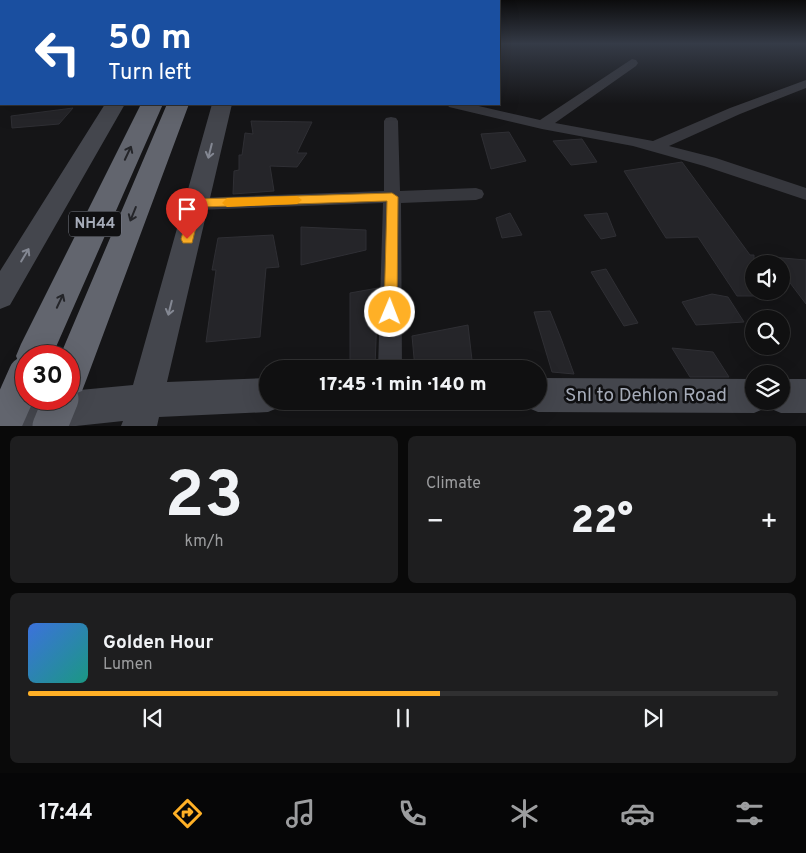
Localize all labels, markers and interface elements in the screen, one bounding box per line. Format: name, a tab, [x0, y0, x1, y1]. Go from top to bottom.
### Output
text: 50 m	[108, 17, 192, 61]
icon: left	[25, 20, 90, 85]
text: Turn left	[108, 60, 191, 87]
one-way arrow	[205, 142, 214, 158]
one-way arrow	[124, 146, 134, 161]
pin	[166, 188, 208, 239]
icon: arrive	[173, 195, 201, 223]
one-way arrow	[128, 206, 138, 221]
road number: NH44	[69, 212, 121, 236]
one-way arrow	[21, 248, 31, 262]
map controls	[745, 255, 790, 410]
button: sound	[745, 255, 790, 300]
position arrow	[363, 285, 415, 337]
one-way arrow	[56, 294, 65, 309]
one-way arrow	[164, 300, 174, 316]
button: search	[745, 310, 790, 355]
speed limit sign: 30	[15, 345, 80, 410]
button: layers	[745, 365, 790, 410]
text: 17:45 · 1 min · 140 m	[319, 373, 487, 397]
street label: Snl to Dehlon Road	[565, 384, 727, 408]
text: 23	[165, 458, 243, 540]
text: Climate	[426, 474, 481, 494]
text: 22°	[571, 498, 633, 547]
text: −	[426, 505, 444, 541]
text: +	[760, 505, 778, 541]
text: km/h	[185, 532, 223, 552]
text: Golden Hour	[103, 631, 214, 655]
text: Lumen	[103, 655, 153, 675]
icon: previous	[139, 704, 167, 732]
icon: pause	[389, 704, 417, 732]
icon: next	[639, 704, 667, 732]
icon: directions	[170, 796, 205, 831]
icon: music	[283, 796, 318, 831]
icon: phone	[395, 796, 430, 831]
icon: climate	[507, 796, 542, 831]
icon: car	[620, 796, 655, 831]
icon: filters	[732, 796, 767, 831]
text: 17:44	[39, 800, 93, 827]

